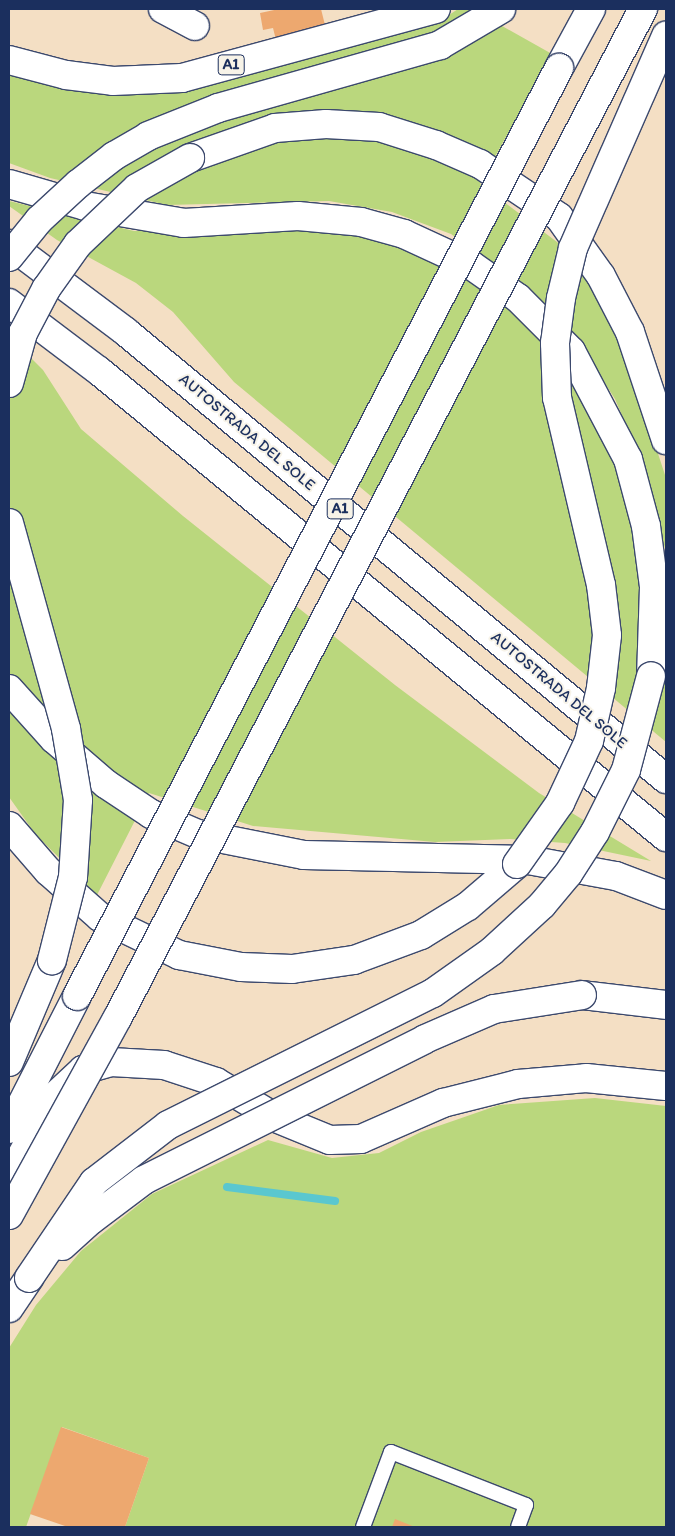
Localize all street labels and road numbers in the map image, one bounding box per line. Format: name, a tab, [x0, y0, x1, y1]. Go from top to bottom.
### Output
road number: A1	[217, 52, 245, 78]
street label: AUTOSTRADA DEL SOLE	[175, 369, 319, 495]
road number: A1	[326, 496, 354, 522]
street label: AUTOSTRADA DEL SOLE	[487, 627, 631, 753]

